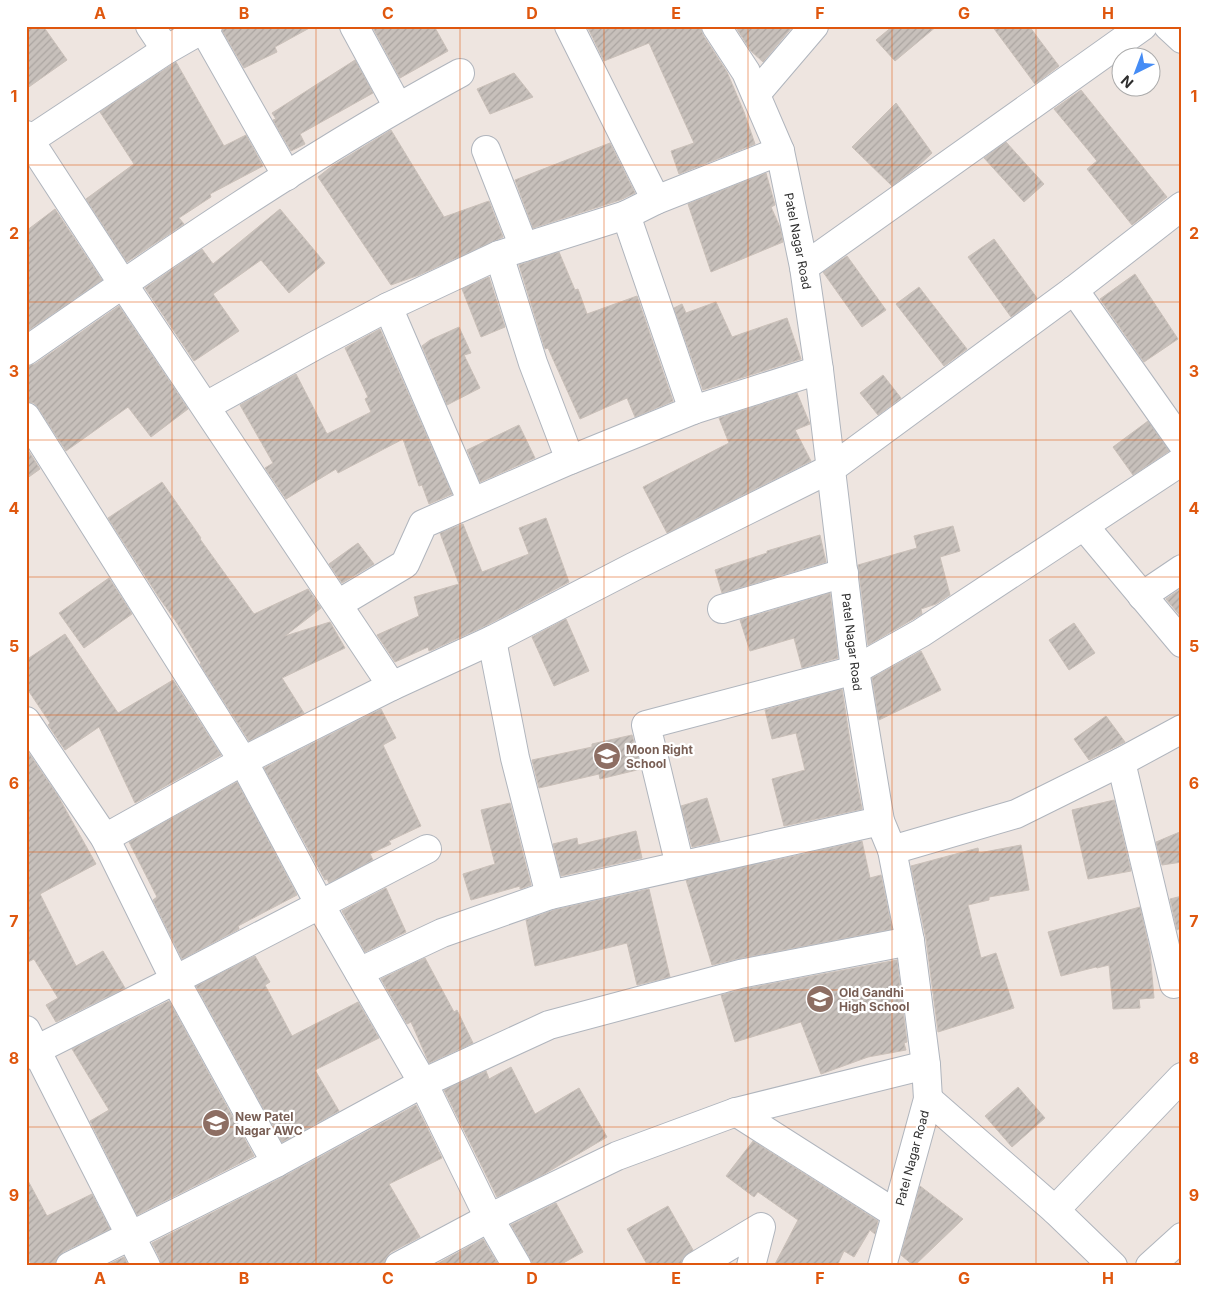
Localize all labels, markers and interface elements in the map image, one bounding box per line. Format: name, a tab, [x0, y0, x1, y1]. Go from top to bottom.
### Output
text: A	[94, 3, 106, 23]
text: B	[239, 3, 249, 23]
text: C	[382, 3, 394, 23]
text: D	[526, 3, 538, 23]
text: E	[671, 3, 681, 23]
text: F	[815, 3, 825, 23]
text: G	[958, 3, 970, 23]
text: H	[1102, 3, 1114, 23]
north arrow	[1110, 48, 1160, 98]
text: N	[1117, 72, 1137, 92]
text: 1	[11, 86, 17, 106]
text: 1	[1191, 86, 1197, 106]
street label: Patel Nagar Road	[781, 191, 815, 291]
text: 2	[9, 223, 19, 243]
text: 2	[1189, 223, 1199, 243]
text: 3	[9, 361, 19, 381]
text: 3	[1189, 361, 1199, 381]
text: 4	[9, 498, 20, 518]
text: 4	[1189, 498, 1200, 518]
street label: Patel Nagar Road	[839, 592, 865, 692]
text: 5	[9, 636, 19, 656]
text: 5	[1189, 636, 1199, 656]
school or university icon: Moon Right School	[592, 741, 622, 771]
place label: Moon Right School	[626, 742, 693, 771]
text: 6	[9, 773, 19, 793]
text: 6	[1189, 773, 1199, 793]
text: 7	[9, 911, 19, 931]
text: 7	[1189, 911, 1199, 931]
school or university icon: Old Gandhi High School	[805, 984, 835, 1014]
place label: Old Gandhi High School	[839, 985, 909, 1014]
text: 8	[9, 1048, 19, 1068]
text: 8	[1189, 1048, 1199, 1068]
school or university icon: New Patel Nagar AWC	[201, 1108, 231, 1138]
place label: New Patel Nagar AWC	[235, 1109, 303, 1138]
street label: Patel Nagar Road	[892, 1109, 932, 1207]
text: 9	[9, 1185, 19, 1205]
text: 9	[1189, 1185, 1199, 1205]
text: A	[94, 1268, 106, 1288]
text: B	[239, 1268, 249, 1288]
text: C	[382, 1268, 394, 1288]
text: D	[526, 1268, 538, 1288]
text: E	[671, 1268, 681, 1288]
text: F	[815, 1268, 825, 1288]
text: G	[958, 1268, 970, 1288]
text: H	[1102, 1268, 1114, 1288]

